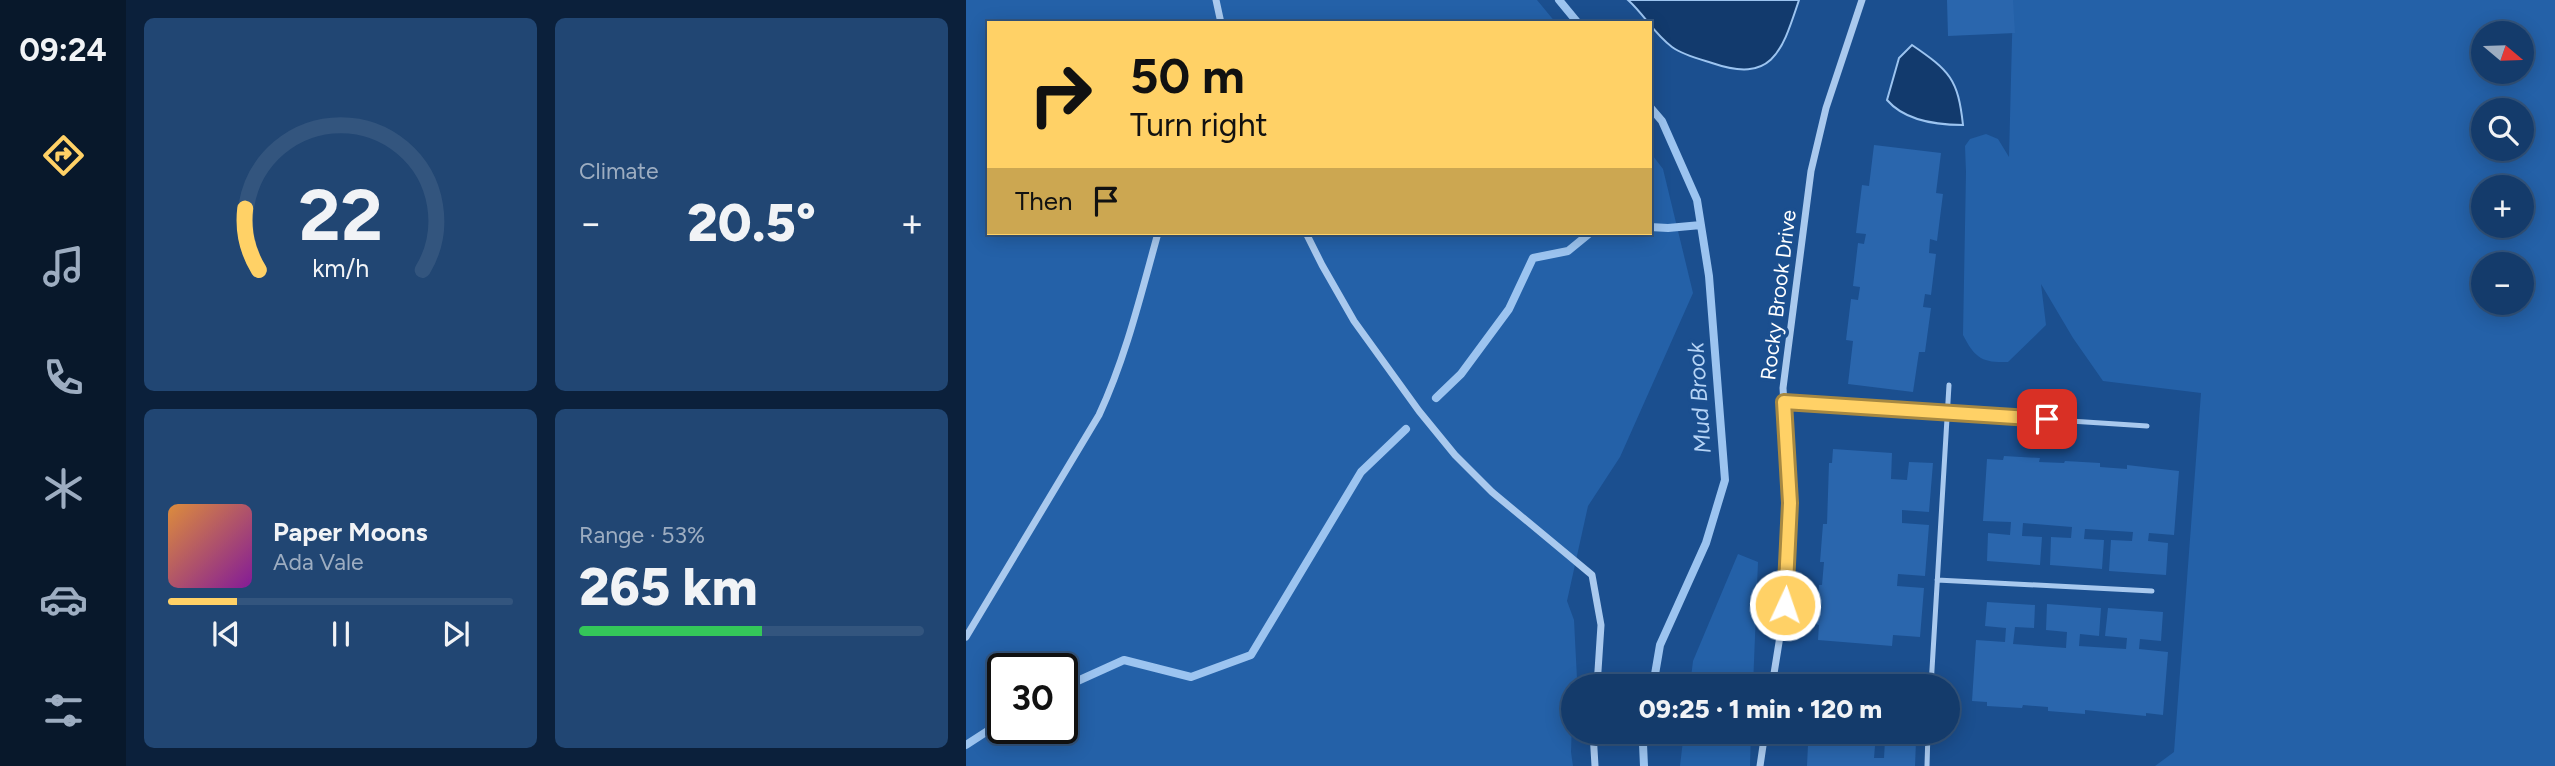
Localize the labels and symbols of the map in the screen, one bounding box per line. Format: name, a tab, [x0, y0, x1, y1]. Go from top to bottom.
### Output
north arrow	[2471, 21, 2534, 84]
street label: Rocky Brook Drive	[1755, 208, 1801, 382]
water label: Mud Brook	[1681, 341, 1717, 454]
pin	[2017, 389, 2077, 449]
position arrow	[1748, 568, 1822, 642]
speed limit sign: 30	[987, 653, 1078, 744]

